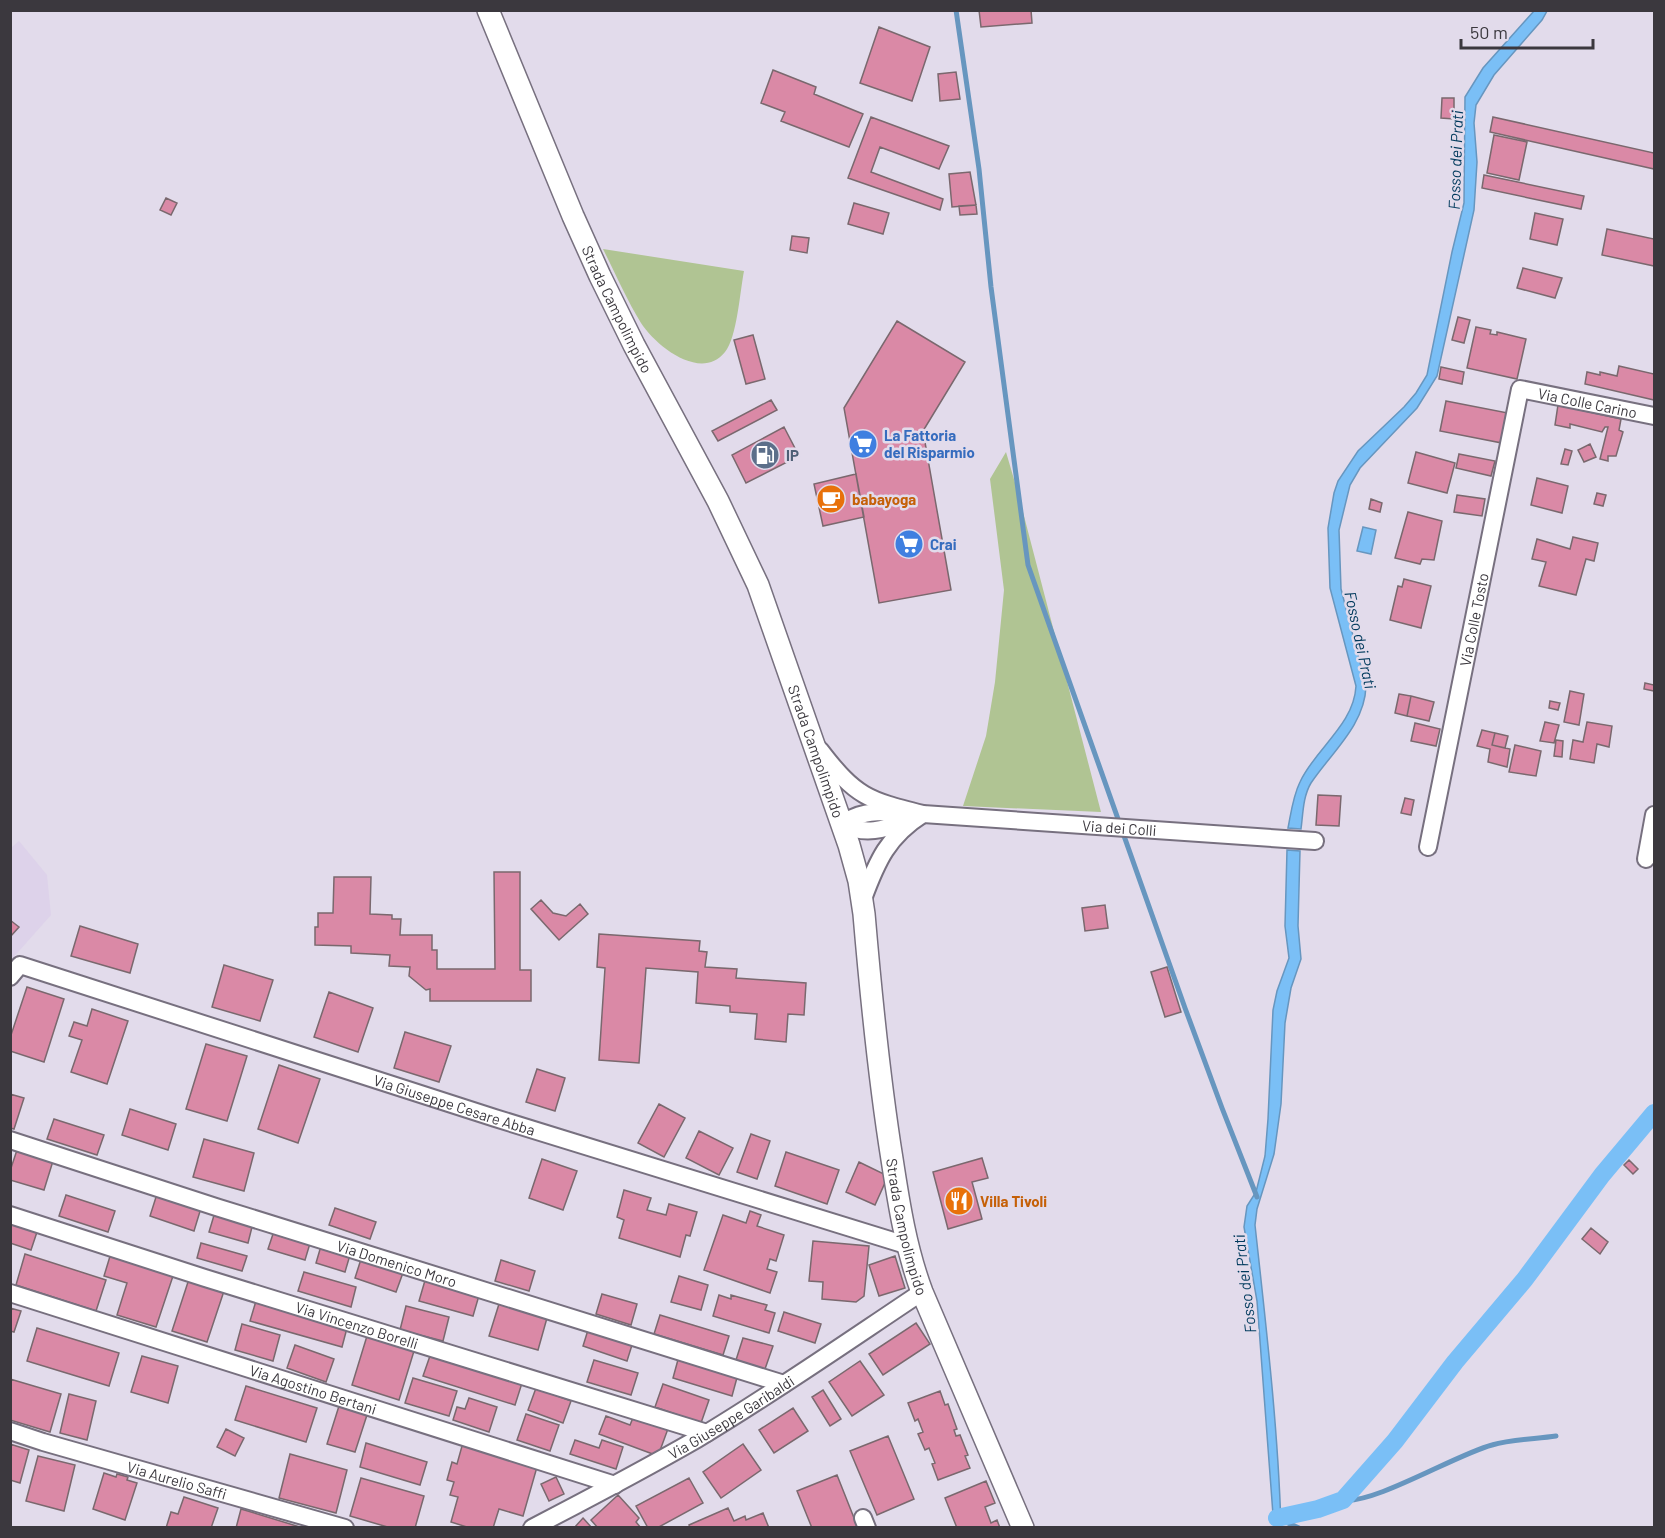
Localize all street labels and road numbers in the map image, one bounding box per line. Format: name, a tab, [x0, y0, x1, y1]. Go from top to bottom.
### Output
street label: Strada Campolimpido	[578, 243, 656, 376]
street label: Via Colle Carino	[1536, 384, 1639, 421]
street label: Via Colle Tosto	[1456, 571, 1492, 668]
street label: Strada Campolimpido	[785, 682, 848, 820]
street label: Via dei Colli	[1082, 816, 1157, 839]
street label: Via Giuseppe Cesare Abba	[371, 1071, 537, 1139]
street label: Strada Campolimpido	[883, 1157, 931, 1298]
street label: Via Domenico Moro	[335, 1236, 459, 1290]
street label: Via Vincenzo Borelli	[293, 1298, 421, 1352]
street label: Via Agostino Bertani	[247, 1361, 379, 1418]
street label: Via Giuseppe Garibaldi	[665, 1371, 797, 1462]
street label: Via Aurelio Saffi	[125, 1457, 229, 1503]

